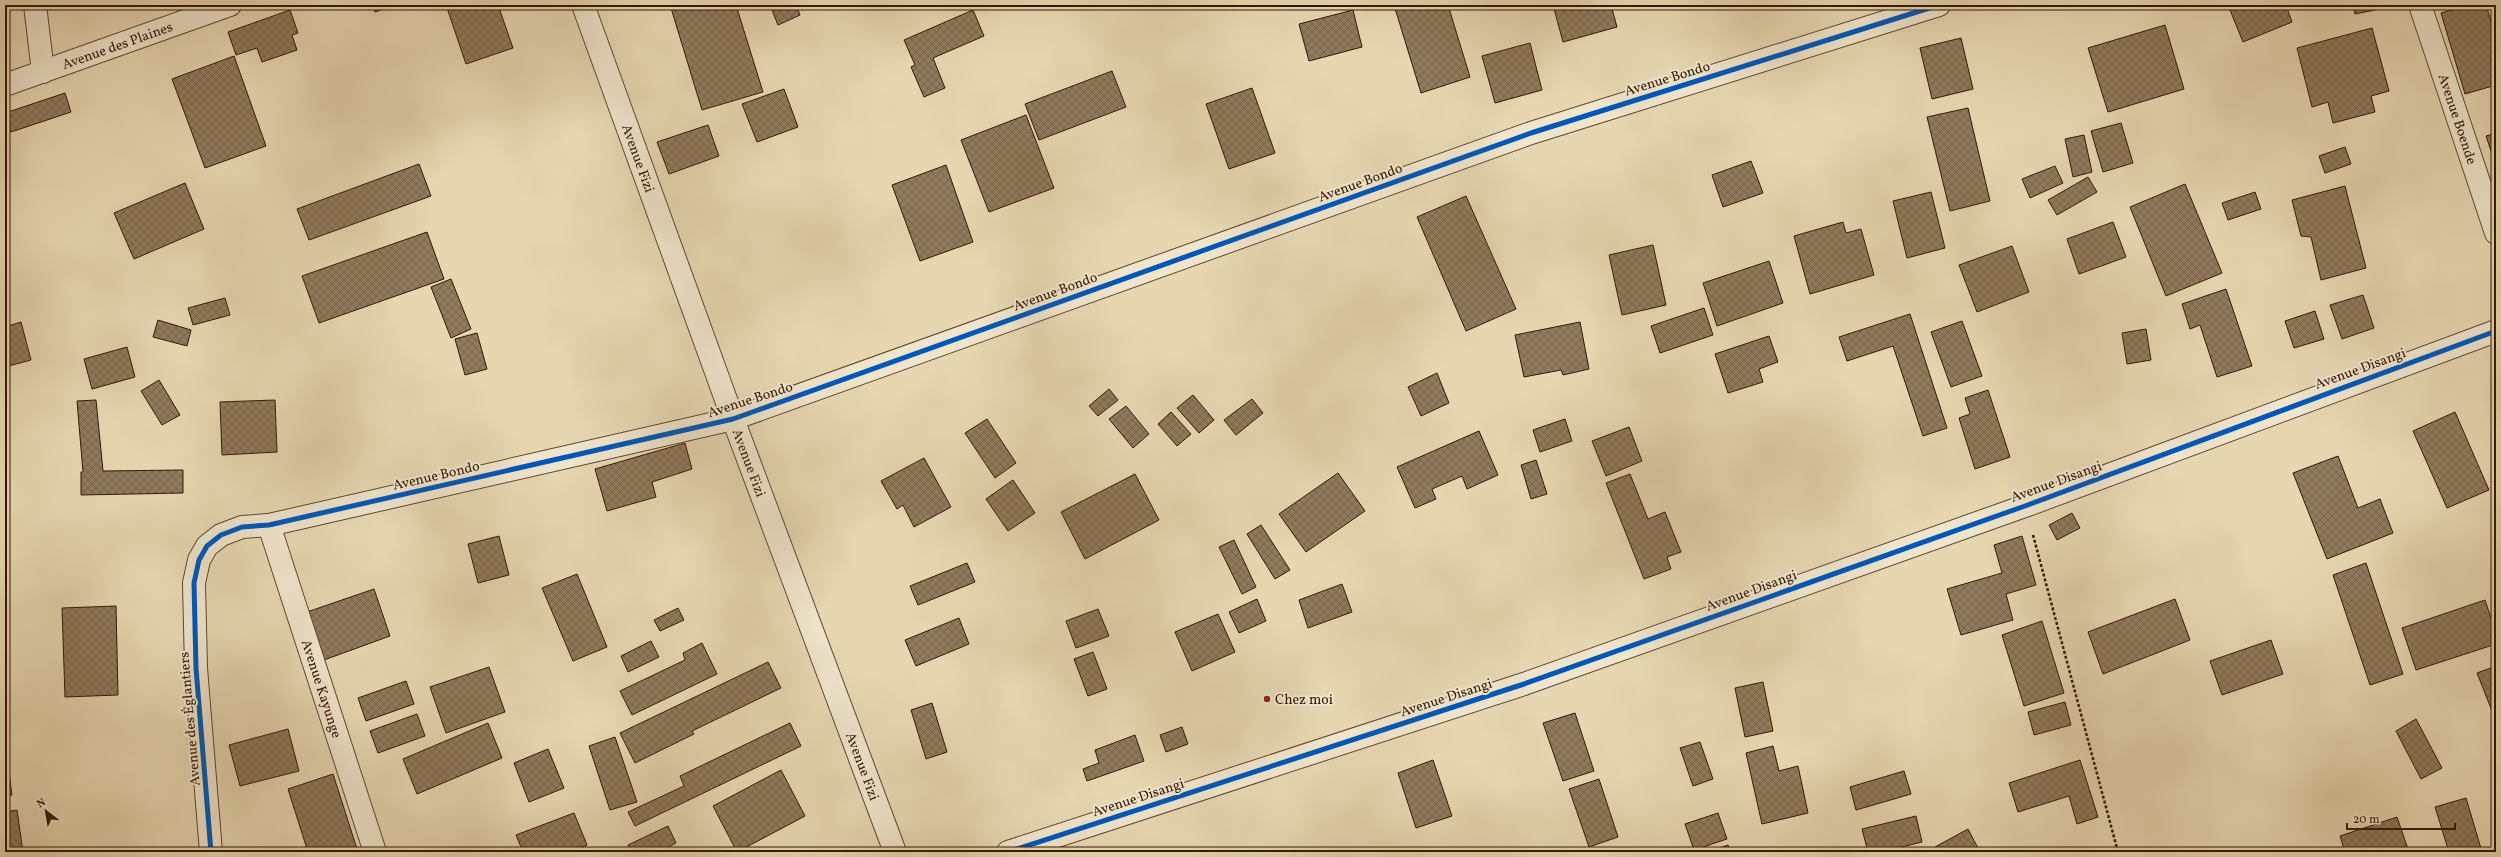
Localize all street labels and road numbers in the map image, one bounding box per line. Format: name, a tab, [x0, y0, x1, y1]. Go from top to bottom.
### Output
street label: Avenue des Plaines	[60, 18, 176, 75]
street label: Avenue Bondo	[1622, 57, 1713, 101]
street label: Avenue Boende	[2433, 72, 2481, 167]
street label: Avenue Fizi	[616, 122, 658, 196]
street label: Avenue Bondo	[1316, 159, 1405, 207]
street label: Avenue Bondo	[1011, 268, 1100, 316]
street label: Avenue Disangi	[2312, 344, 2409, 395]
street label: Avenue Bondo	[705, 378, 795, 423]
street label: Avenue Fizi	[727, 426, 769, 500]
street label: Avenue Bondo	[391, 457, 482, 496]
street label: Avenue Disangi	[2008, 457, 2105, 508]
street label: Avenue Disangi	[1703, 566, 1800, 617]
street label: Avenue Kayunge	[296, 637, 346, 741]
street label: Avenue des Églantiers	[175, 651, 206, 787]
street label: Avenue Disangi	[1398, 675, 1495, 722]
street label: Avenue Fizi	[840, 730, 883, 804]
street label: Avenue Disangi	[1090, 775, 1187, 822]

